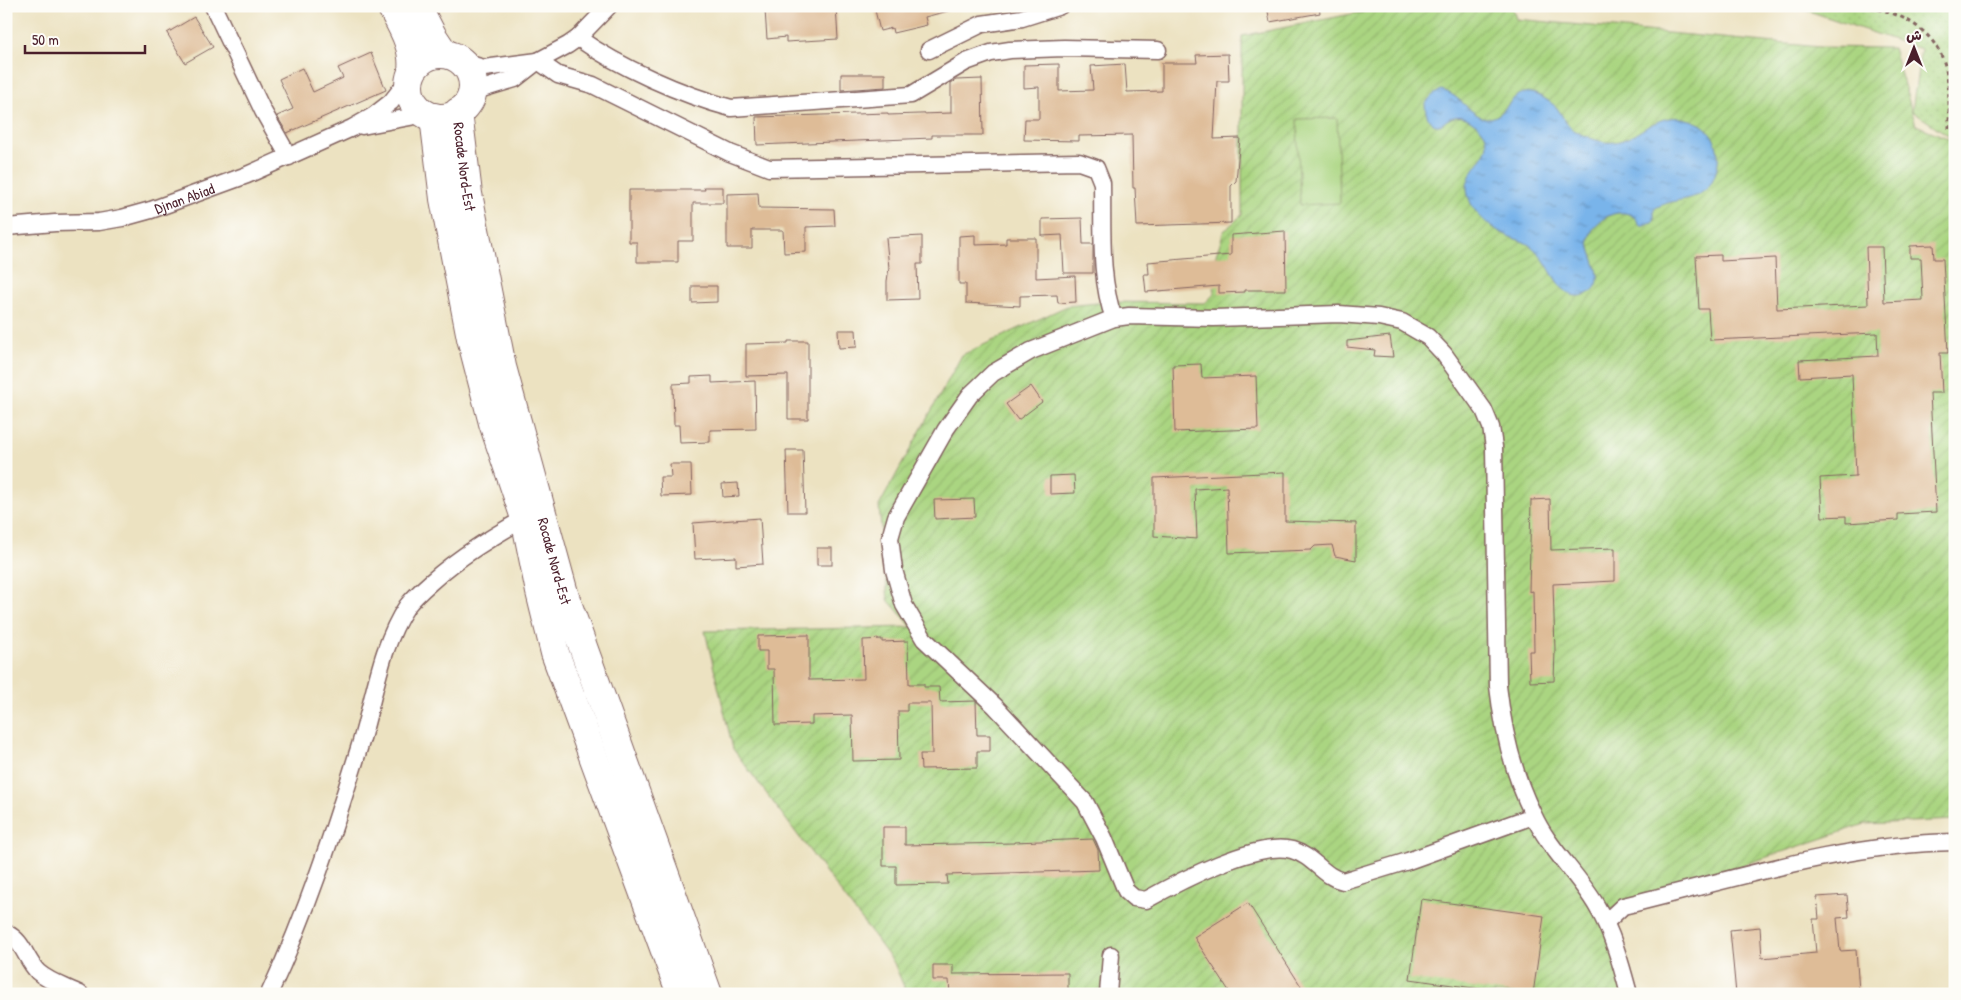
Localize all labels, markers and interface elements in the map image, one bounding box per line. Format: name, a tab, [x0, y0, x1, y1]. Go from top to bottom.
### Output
scale bar	[25, 22, 145, 54]
north arrow	[1888, 22, 1938, 72]
text: ش	[1906, 25, 1922, 44]
text: 50 m	[32, 29, 59, 50]
street label: Rocade Nord-Est	[449, 121, 482, 214]
street label: Djnan Abiad	[151, 177, 217, 218]
street label: Rocade Nord-Est	[533, 515, 578, 608]

